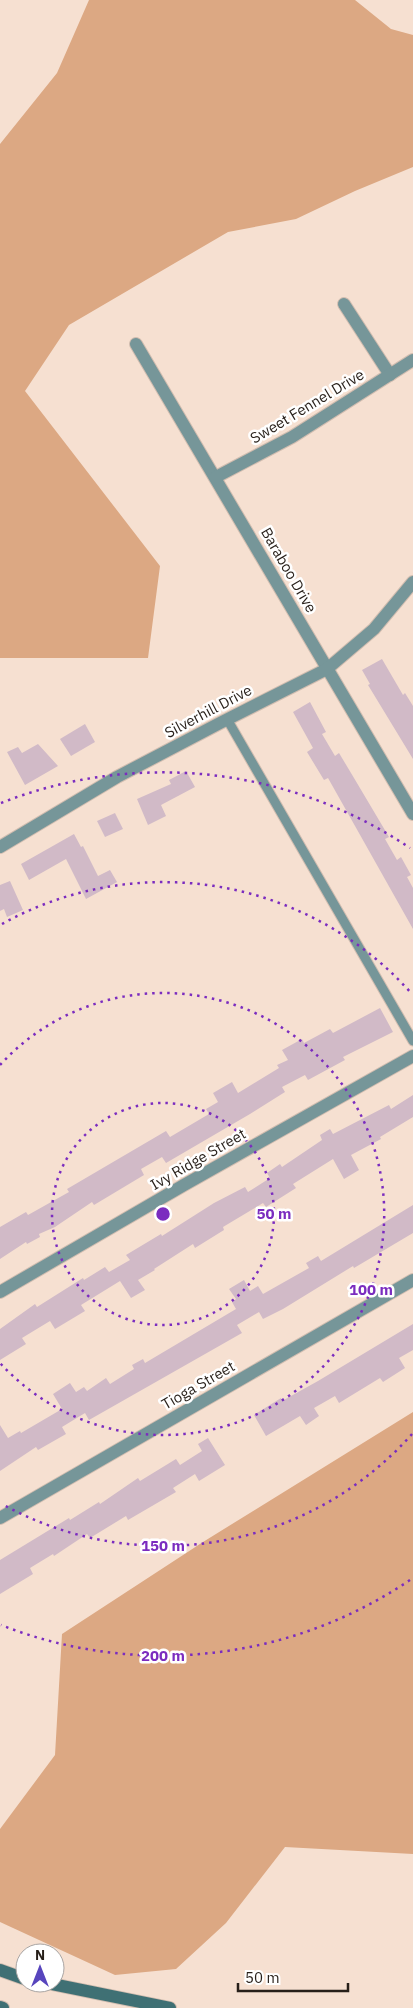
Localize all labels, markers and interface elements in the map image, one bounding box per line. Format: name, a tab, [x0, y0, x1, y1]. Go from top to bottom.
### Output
street label: Sweet Fennel Drive	[247, 365, 367, 447]
street label: Baraboo Drive	[257, 524, 321, 616]
street label: Silverhill Drive	[161, 680, 255, 742]
street label: Ivy Ridge Street	[147, 1124, 249, 1194]
text: 50 m	[257, 1204, 291, 1223]
centre of rings	[154, 1205, 172, 1223]
text: 100 m	[349, 1280, 393, 1299]
street label: Tioga Street	[158, 1356, 238, 1414]
text: 150 m	[141, 1536, 185, 1555]
text: 200 m	[141, 1646, 185, 1665]
north arrow	[15, 1943, 65, 1993]
text: N	[35, 1946, 45, 1964]
scale bar	[238, 1960, 348, 1992]
text: 50 m	[245, 1968, 280, 1987]

